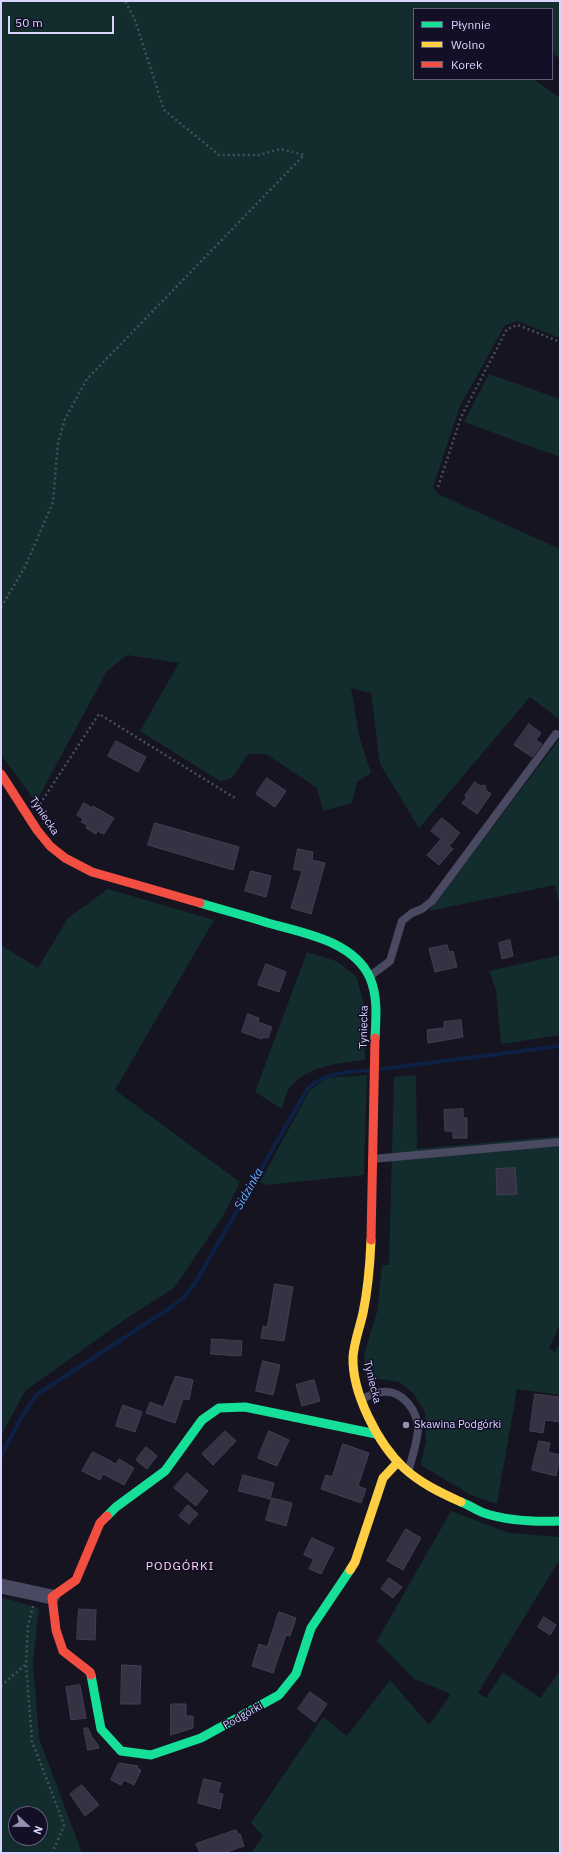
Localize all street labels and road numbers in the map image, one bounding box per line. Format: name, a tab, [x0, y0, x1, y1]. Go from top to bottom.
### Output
street label: Tyniecka	[26, 794, 62, 838]
street label: Tyniecka	[357, 1005, 371, 1049]
street label: Tyniecka	[360, 1359, 384, 1405]
street label: Podgórki	[221, 1699, 265, 1733]

